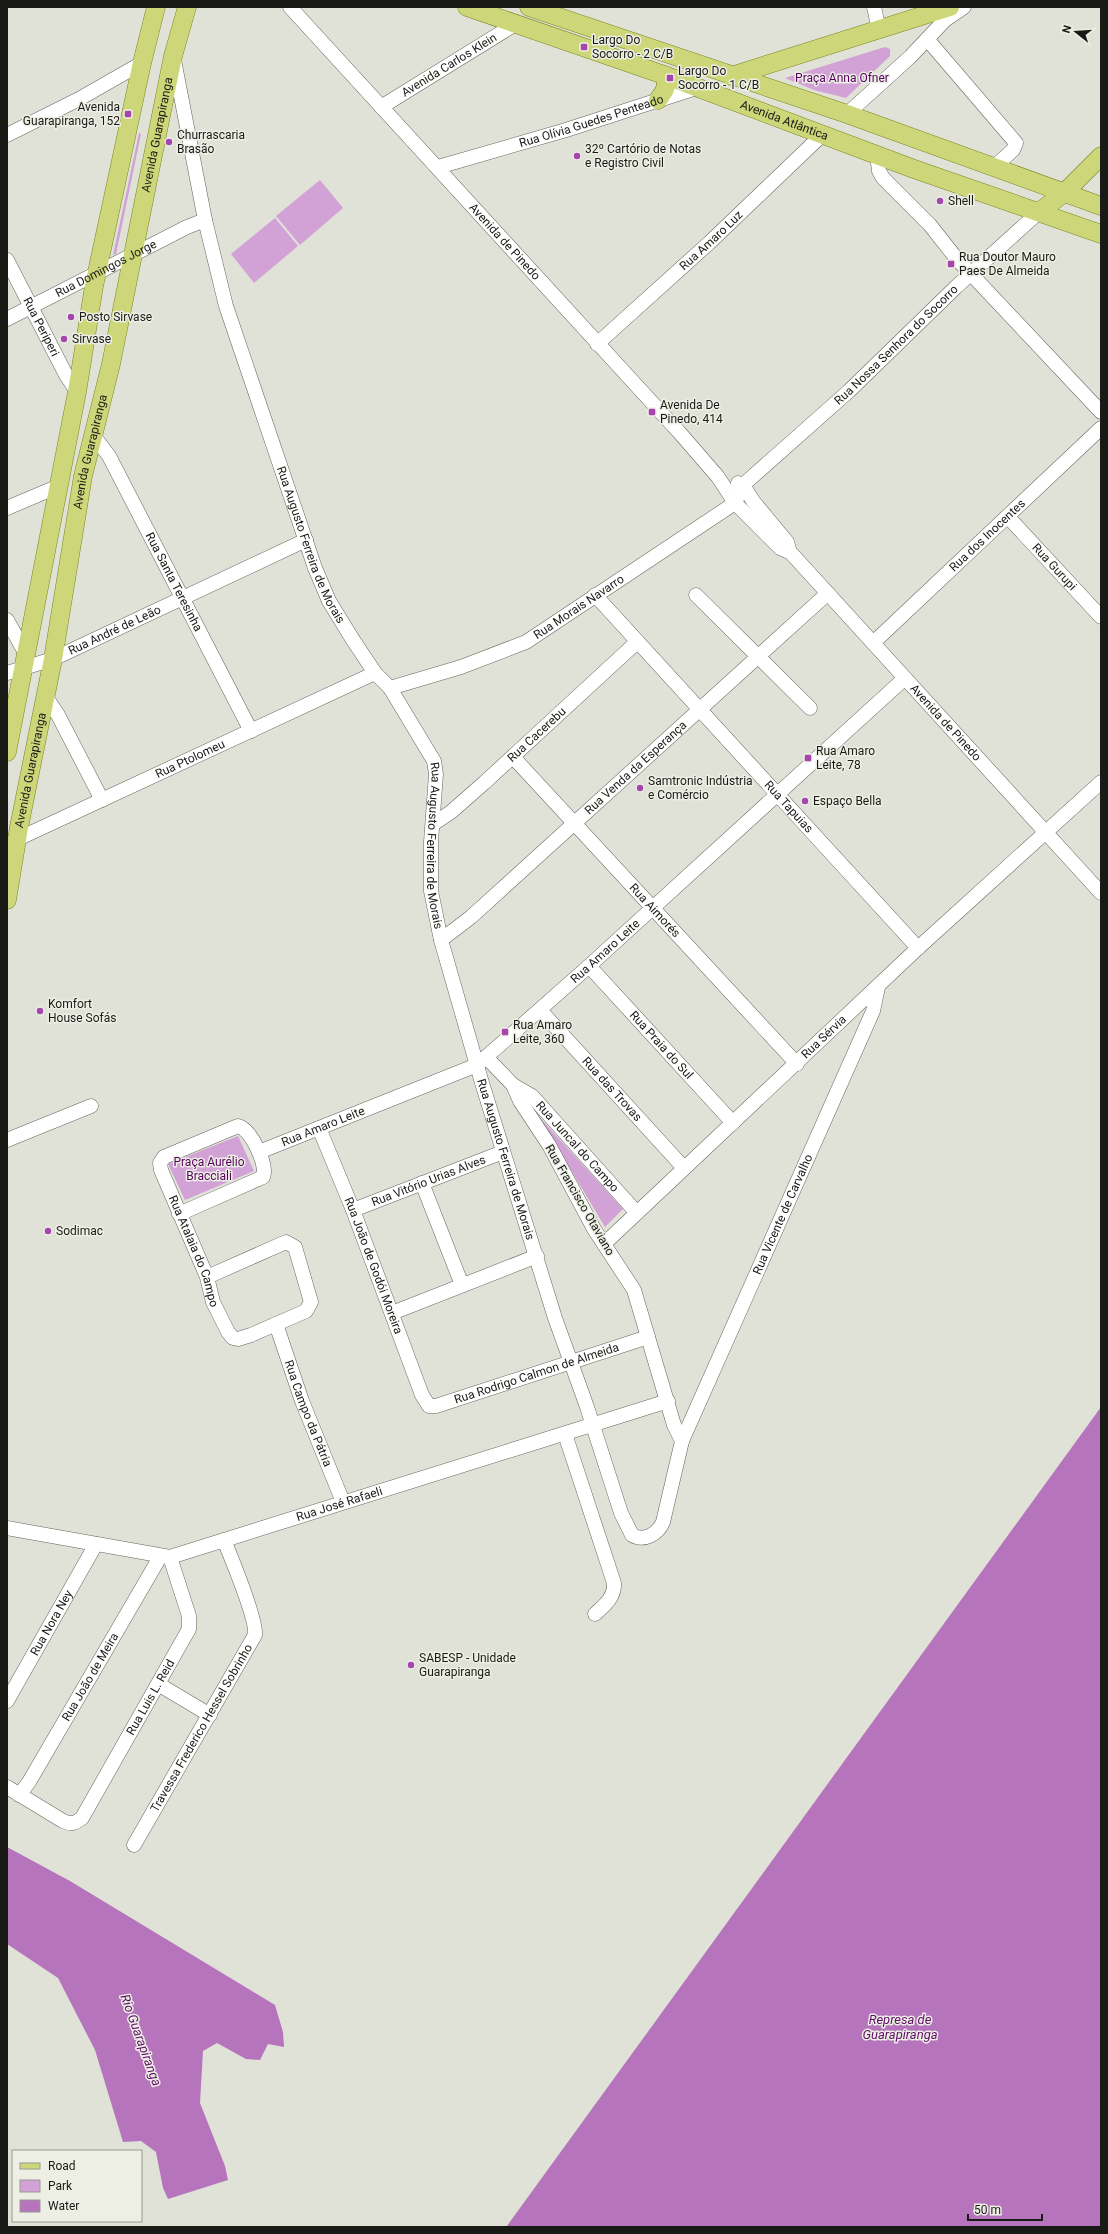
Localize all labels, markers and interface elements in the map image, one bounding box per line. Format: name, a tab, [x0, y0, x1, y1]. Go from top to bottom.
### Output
north arrow	[1056, 12, 1096, 52]
text: N	[1060, 23, 1074, 35]
street label: Avenida Carlos Klein	[399, 30, 499, 100]
place label: Largo Do Socorro - 2 C/B	[592, 33, 673, 61]
marker: Largo Do Socorro - 2 C/B	[579, 42, 589, 52]
place label: Largo Do Socorro - 1 C/B	[678, 64, 759, 92]
park label: Praça Anna Ofner	[795, 71, 889, 85]
marker: Largo Do Socorro - 1 C/B	[665, 73, 675, 83]
street label: Avenida Guarapiranga	[139, 76, 176, 194]
street label: Rua Olívia Guedes Penteado	[517, 92, 665, 150]
street label: Avenida Atlântica	[738, 97, 830, 143]
place label: Avenida Guarapiranga, 152	[23, 100, 120, 128]
marker: Avenida Guarapiranga, 152	[123, 109, 133, 119]
place label: Churrascaria Brasão	[177, 128, 245, 156]
marker: Churrascaria Brasão	[164, 137, 174, 147]
place label: 32º Cartório de Notas e Registro Civil	[585, 142, 701, 170]
marker: 32º Cartório de Notas e Registro Civil	[572, 151, 582, 161]
place label: Shell	[948, 194, 974, 208]
marker: Shell	[935, 196, 945, 206]
street label: Avenida de Pinedo	[466, 200, 543, 283]
street label: Rua Amaro Luz	[677, 208, 745, 273]
street label: Rua Domingos Jorge	[53, 237, 159, 300]
place label: Rua Doutor Mauro Paes De Almeida	[959, 250, 1056, 278]
marker: Rua Doutor Mauro Paes De Almeida	[946, 259, 956, 269]
street label: Rua Nossa Senhora do Socorro	[831, 282, 961, 408]
street label: Rua Periperi	[20, 295, 62, 359]
place label: Posto Sirvase	[79, 310, 152, 324]
marker: Posto Sirvase	[66, 312, 76, 322]
place label: Sirvase	[72, 332, 111, 346]
marker: Sirvase	[59, 334, 69, 344]
street label: Avenida Guarapiranga	[71, 393, 110, 510]
place label: Avenida De Pinedo, 414	[660, 398, 723, 426]
marker: Avenida De Pinedo, 414	[647, 407, 657, 417]
street label: Rua Augusto Ferreira de Morais	[274, 464, 348, 626]
street label: Rua dos Inocentes	[946, 496, 1028, 574]
street label: Rua Santa Teresinha	[143, 530, 205, 634]
street label: Rua Gurupi	[1029, 541, 1079, 593]
street label: Rua Morais Navarro	[531, 572, 627, 642]
street label: Rua André de Leão	[66, 602, 163, 658]
street label: Avenida de Pinedo	[907, 681, 984, 764]
street label: Rua Cacerebu	[504, 704, 569, 765]
street label: Avenida Guarapiranga	[12, 711, 49, 829]
street label: Rua Venda da Esperança	[582, 718, 689, 817]
street label: Rua Ptolomeu	[153, 737, 227, 781]
place label: Rua Amaro Leite, 78	[816, 744, 875, 772]
marker: Rua Amaro Leite, 78	[803, 753, 813, 763]
street label: Rua Augusto Ferreira de Morais	[424, 761, 446, 930]
place label: Samtronic Indústria e Comércio	[648, 774, 753, 802]
street label: Rua Tapuias	[762, 778, 816, 836]
marker: Samtronic Indústria e Comércio	[635, 783, 645, 793]
place label: Espaço Bella	[813, 794, 882, 808]
marker: Espaço Bella	[800, 796, 810, 806]
street label: Rua Aimorés	[627, 881, 683, 940]
street label: Rua Amaro Leite	[568, 916, 642, 986]
place label: Komfort House Sofás	[48, 997, 116, 1025]
marker: Komfort House Sofás	[35, 1006, 45, 1016]
street label: Rua Praia do Sul	[627, 1008, 696, 1082]
street label: Rua Sérvia	[798, 1012, 849, 1061]
place label: Rua Amaro Leite, 360	[513, 1018, 572, 1046]
marker: Rua Amaro Leite, 360	[500, 1027, 510, 1037]
street label: Rua das Trovas	[579, 1054, 645, 1124]
street label: Rua Augusto Ferreira de Morais	[474, 1077, 537, 1241]
street label: Rua Juncal do Campo	[533, 1098, 622, 1195]
street label: Rua Amaro Leite	[279, 1104, 367, 1149]
street label: Rua Francisco Otaviano	[542, 1142, 618, 1258]
street label: Rua Vitório Urias Alves	[370, 1152, 488, 1209]
street label: Rua Vicente de Carvalho	[750, 1152, 816, 1277]
park label: Praça Aurélio Bracciali	[173, 1155, 245, 1183]
street label: Rua Atalaia do Campo	[166, 1193, 222, 1310]
street label: Rua João de Godói Moreira	[341, 1195, 406, 1336]
place label: Sodimac	[56, 1224, 103, 1238]
marker: Sodimac	[43, 1226, 53, 1236]
street label: Rua Rodrigo Calmon de Almeida	[452, 1340, 621, 1407]
street label: Rua Campo da Pátria	[282, 1358, 335, 1469]
street label: Rua José Rafaeli	[295, 1484, 384, 1524]
street label: Rua Nora Ney	[27, 1587, 76, 1658]
street label: Rua João de Meira	[59, 1630, 121, 1724]
street label: Travessa Frederico Hessel Sobrinho	[148, 1641, 255, 1815]
place label: SABESP - Unidade Guarapiranga	[419, 1651, 516, 1679]
street label: Rua Luis L. Reid	[123, 1657, 177, 1737]
marker: SABESP - Unidade Guarapiranga	[406, 1660, 416, 1670]
water label: Rio Guarapiranga	[117, 1992, 165, 2088]
water label: Represa de Guarapiranga	[862, 2012, 938, 2042]
legend	[12, 2150, 142, 2222]
text: Road	[48, 2159, 76, 2173]
text: Park	[48, 2179, 73, 2193]
scale bar	[968, 2196, 1042, 2222]
text: Water	[48, 2199, 79, 2213]
text: 50 m	[974, 2203, 1001, 2217]

